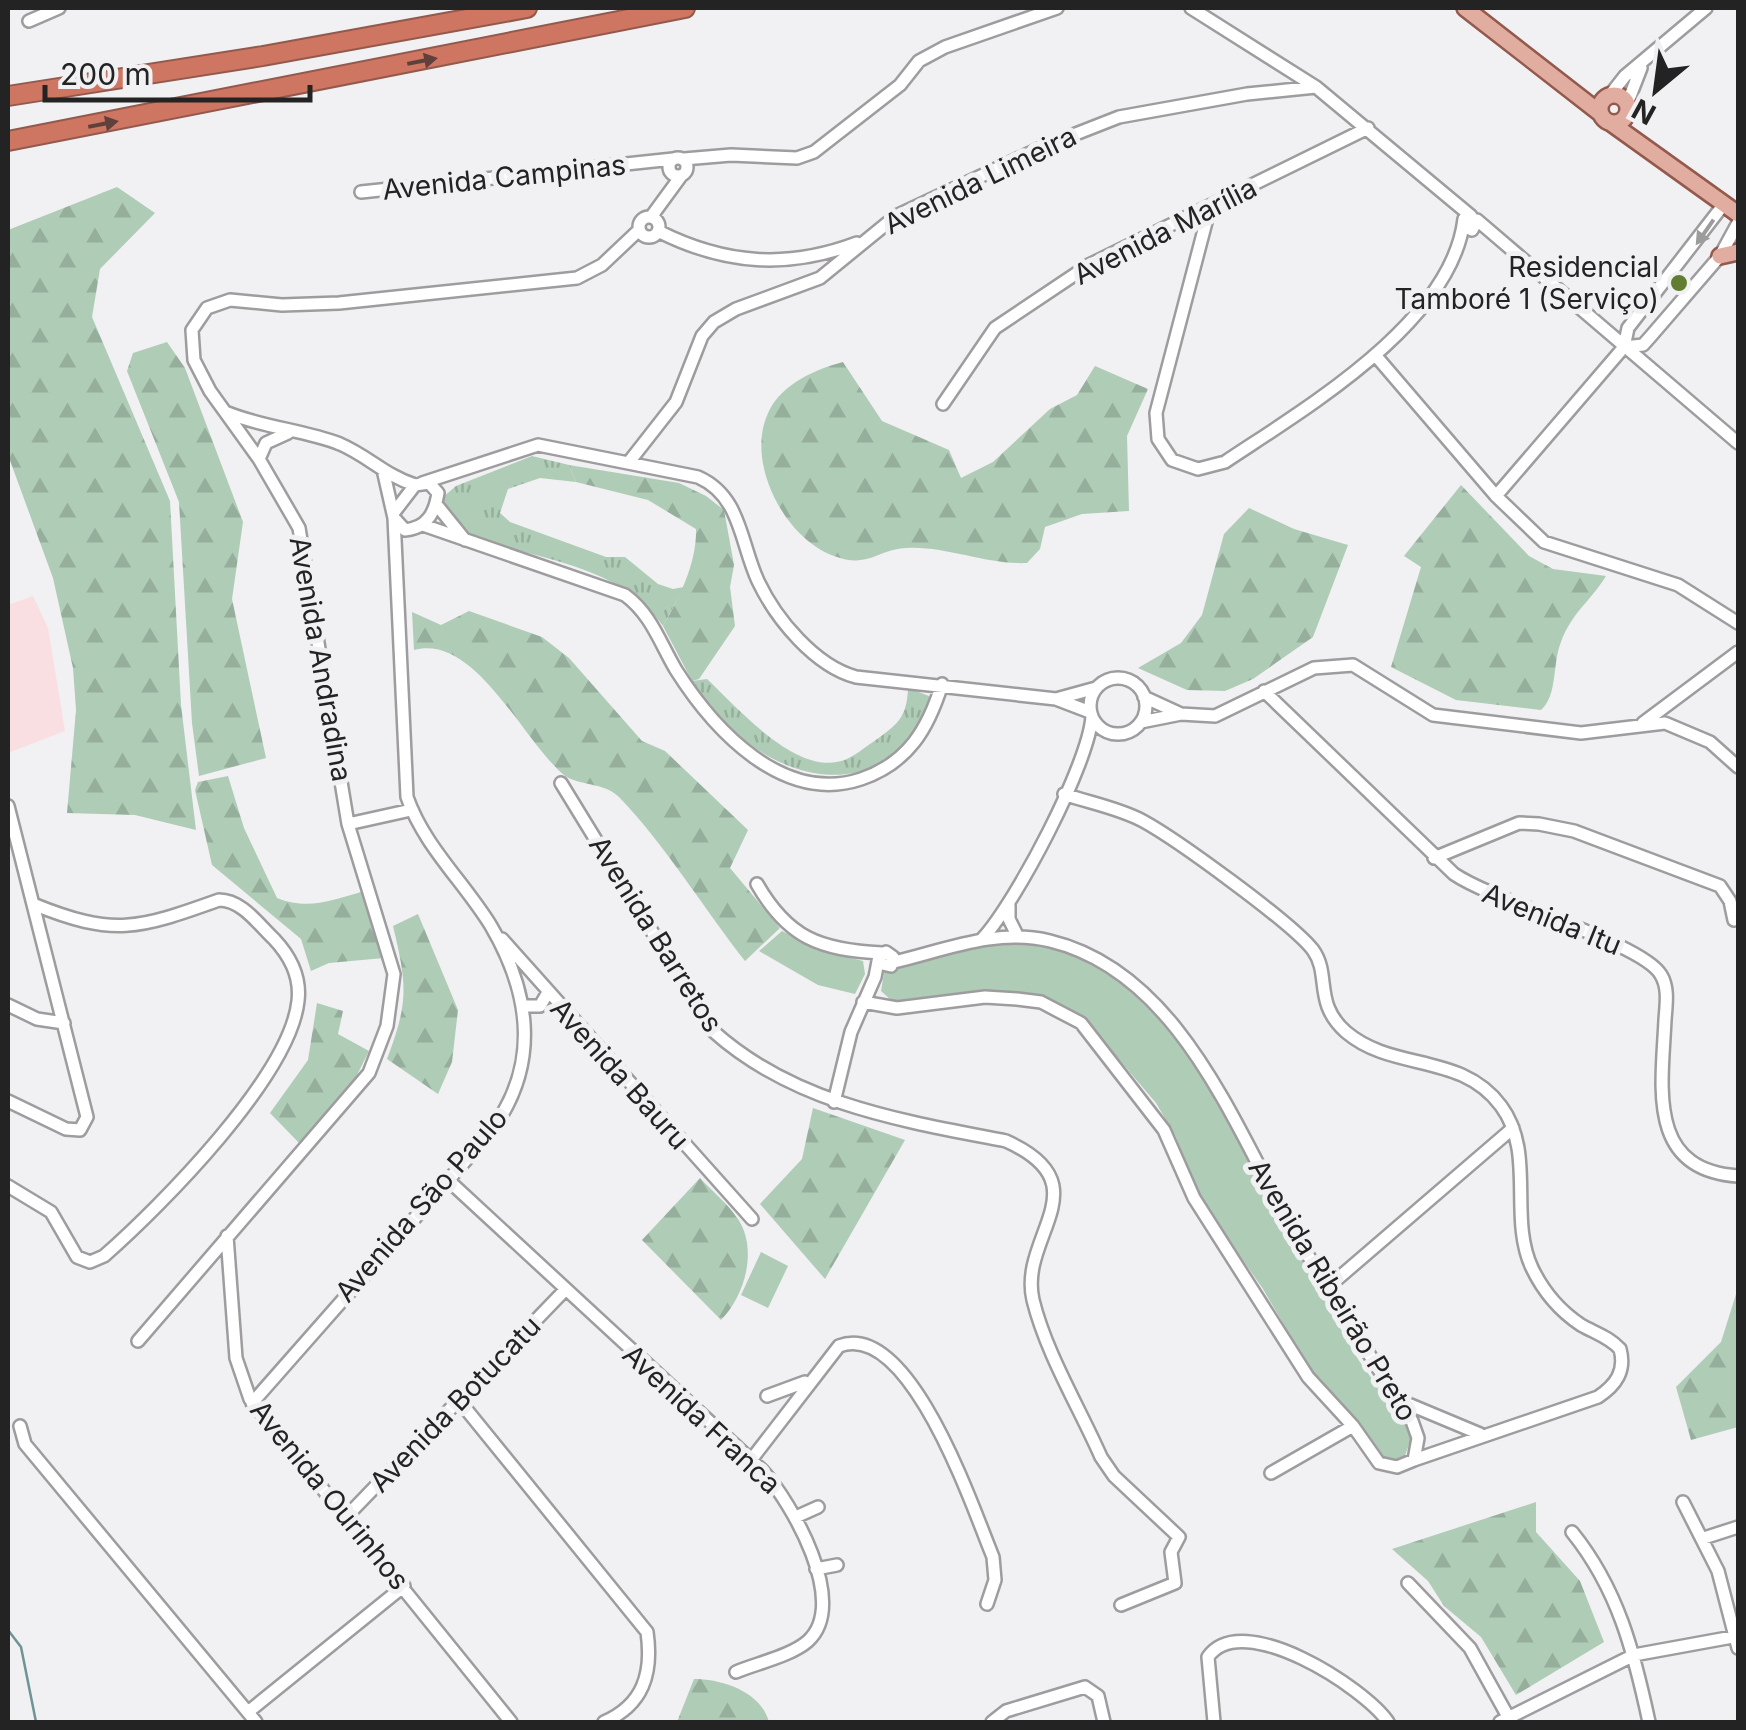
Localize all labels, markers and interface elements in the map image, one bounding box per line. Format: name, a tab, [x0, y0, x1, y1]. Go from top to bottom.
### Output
scale bar	[45, 40, 310, 102]
north arrow	[1606, 40, 1706, 140]
one-way arrow	[407, 53, 438, 69]
text: 200 m	[60, 56, 151, 92]
text: N	[1626, 92, 1661, 132]
one-way arrow	[88, 115, 119, 131]
street label: Avenida Limeira	[878, 119, 1082, 241]
street label: Avenida Campinas	[381, 147, 627, 207]
street label: Avenida Marília	[1068, 170, 1262, 292]
one-way arrow	[1696, 219, 1715, 245]
place label: Residencial Tamboré 1 (Serviço)	[1395, 250, 1659, 316]
marker: Residencial Tamboré 1 (Serviço)	[1668, 272, 1690, 294]
street label: Avenida Andradina	[283, 534, 359, 784]
street label: Avenida Barretos	[582, 830, 730, 1038]
street label: Avenida Itu	[1478, 876, 1626, 962]
street label: Avenida Bauru	[544, 992, 696, 1156]
street label: Avenida São Paulo	[328, 1101, 514, 1309]
street label: Avenida Ribeirão Preto	[1241, 1153, 1425, 1427]
street label: Avenida Botucatu	[362, 1309, 548, 1499]
street label: Avenida Franca	[616, 1337, 788, 1501]
street label: Avenida Ourinhos	[243, 1394, 417, 1596]

